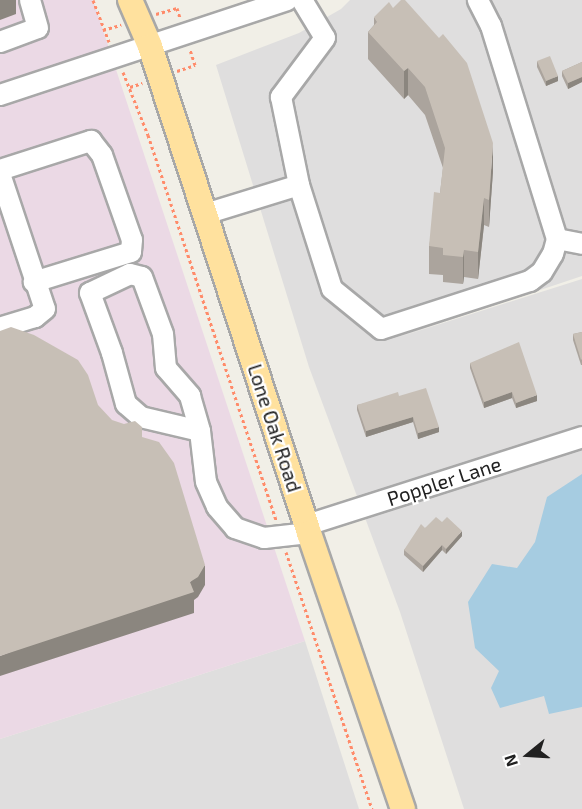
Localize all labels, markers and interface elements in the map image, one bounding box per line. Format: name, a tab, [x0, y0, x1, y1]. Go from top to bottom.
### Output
street label: Lone Oak Road	[243, 361, 307, 495]
street label: Poppler Lane	[384, 451, 504, 511]
north arrow	[498, 725, 558, 785]
text: N	[500, 752, 521, 769]

